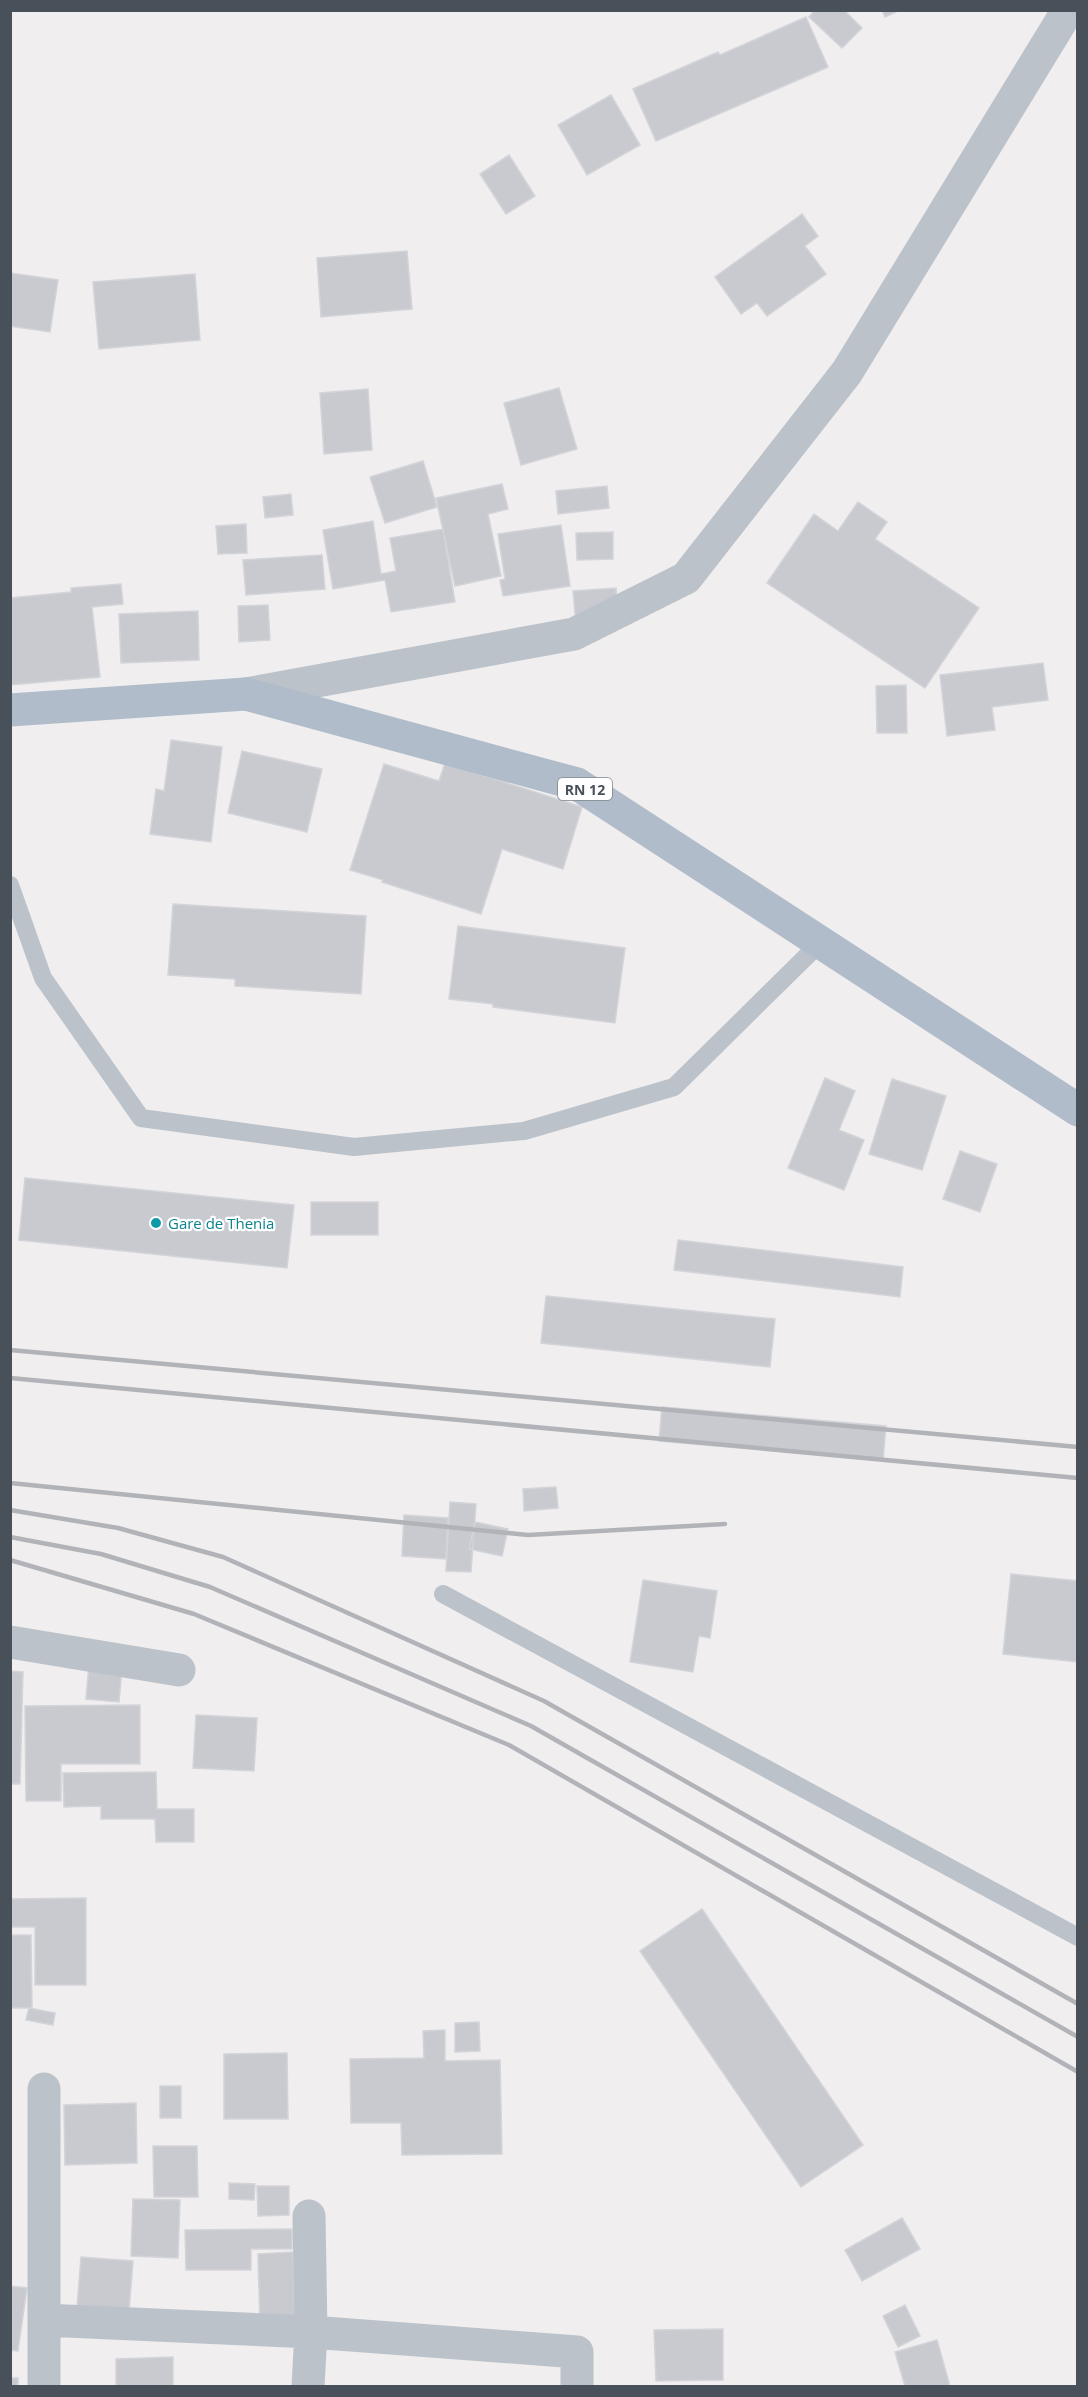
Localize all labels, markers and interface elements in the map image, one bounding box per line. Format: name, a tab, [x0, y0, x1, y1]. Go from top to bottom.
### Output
road number: RN 12	[558, 778, 612, 800]
place label: Gare de Thenia	[168, 1213, 274, 1233]
marker: Gare de Thenia	[149, 1216, 163, 1230]

